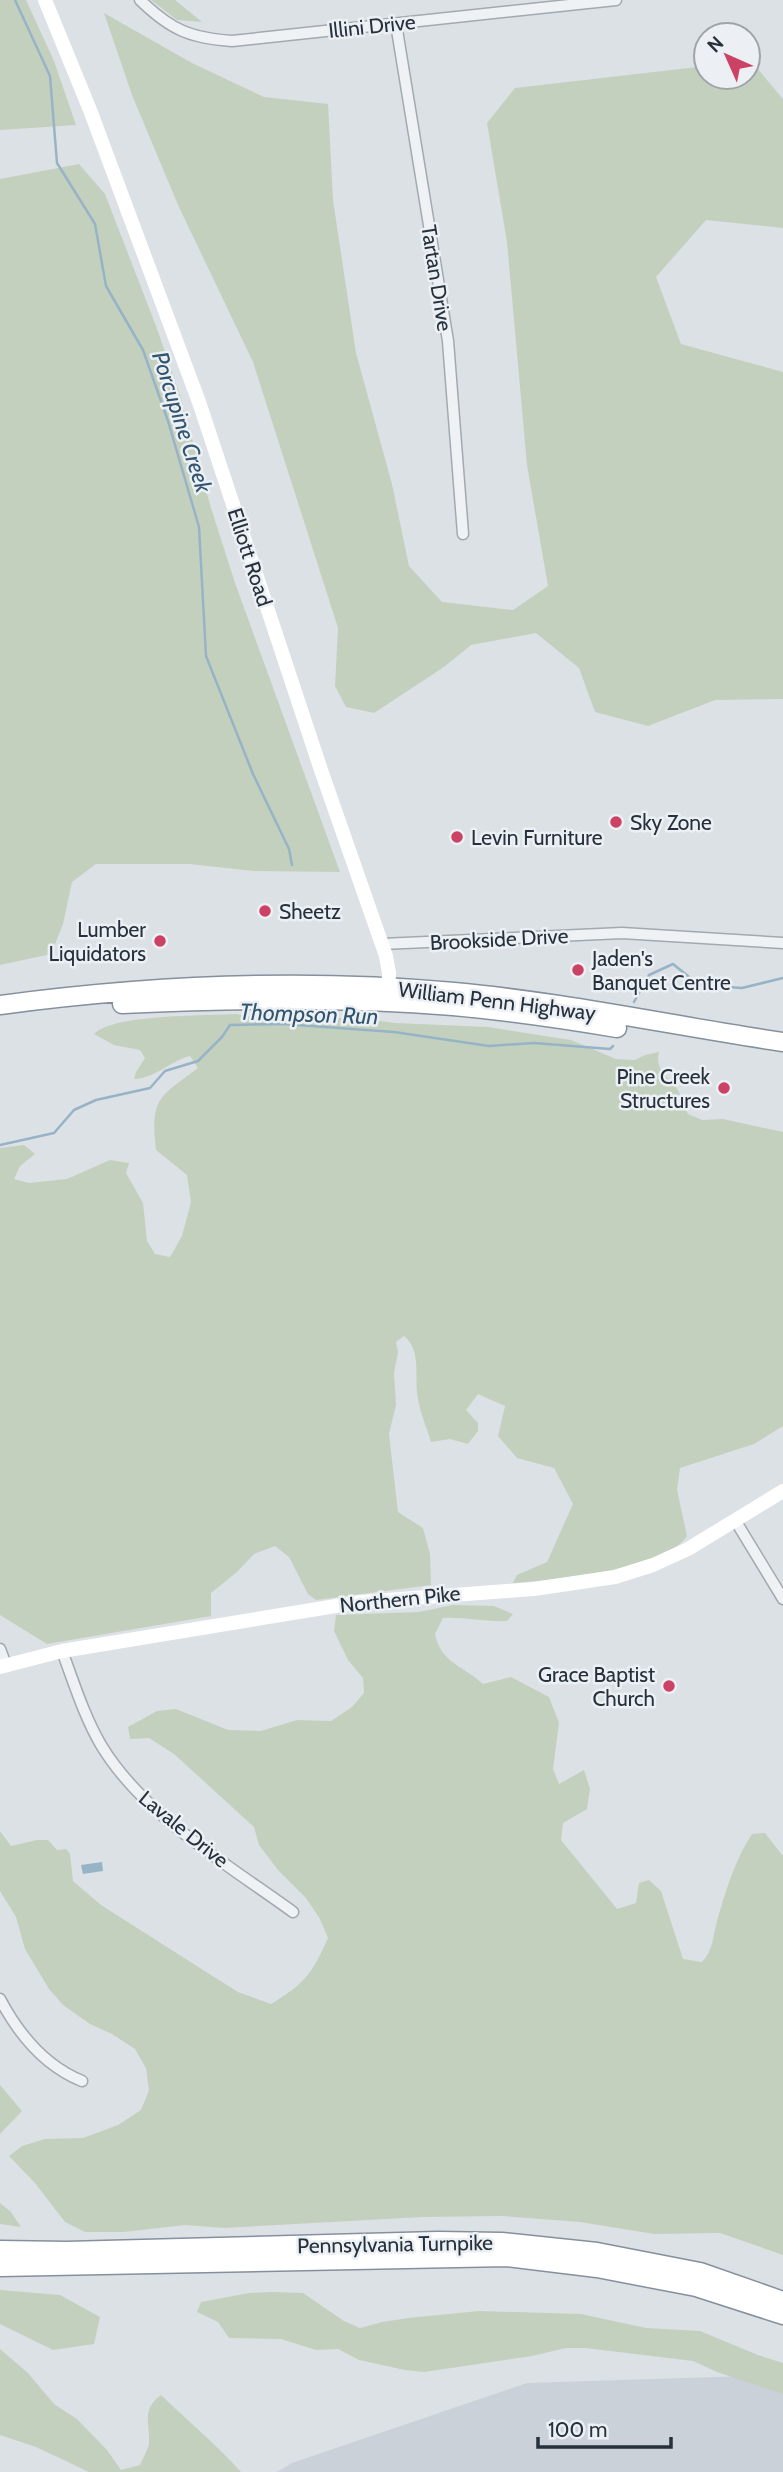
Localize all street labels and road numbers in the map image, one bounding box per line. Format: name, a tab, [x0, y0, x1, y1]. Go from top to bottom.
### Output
street label: Illini Drive	[327, 9, 417, 43]
street label: Tartan Drive	[416, 223, 458, 333]
street label: Elliott Road	[222, 505, 278, 609]
street label: Brookside Drive	[429, 923, 569, 955]
street label: William Penn Highway	[397, 976, 597, 1026]
street label: Northern Pike	[339, 1580, 462, 1618]
street label: Lavale Drive	[134, 1785, 234, 1873]
street label: Pennsylvania Turnpike	[297, 2230, 493, 2258]

